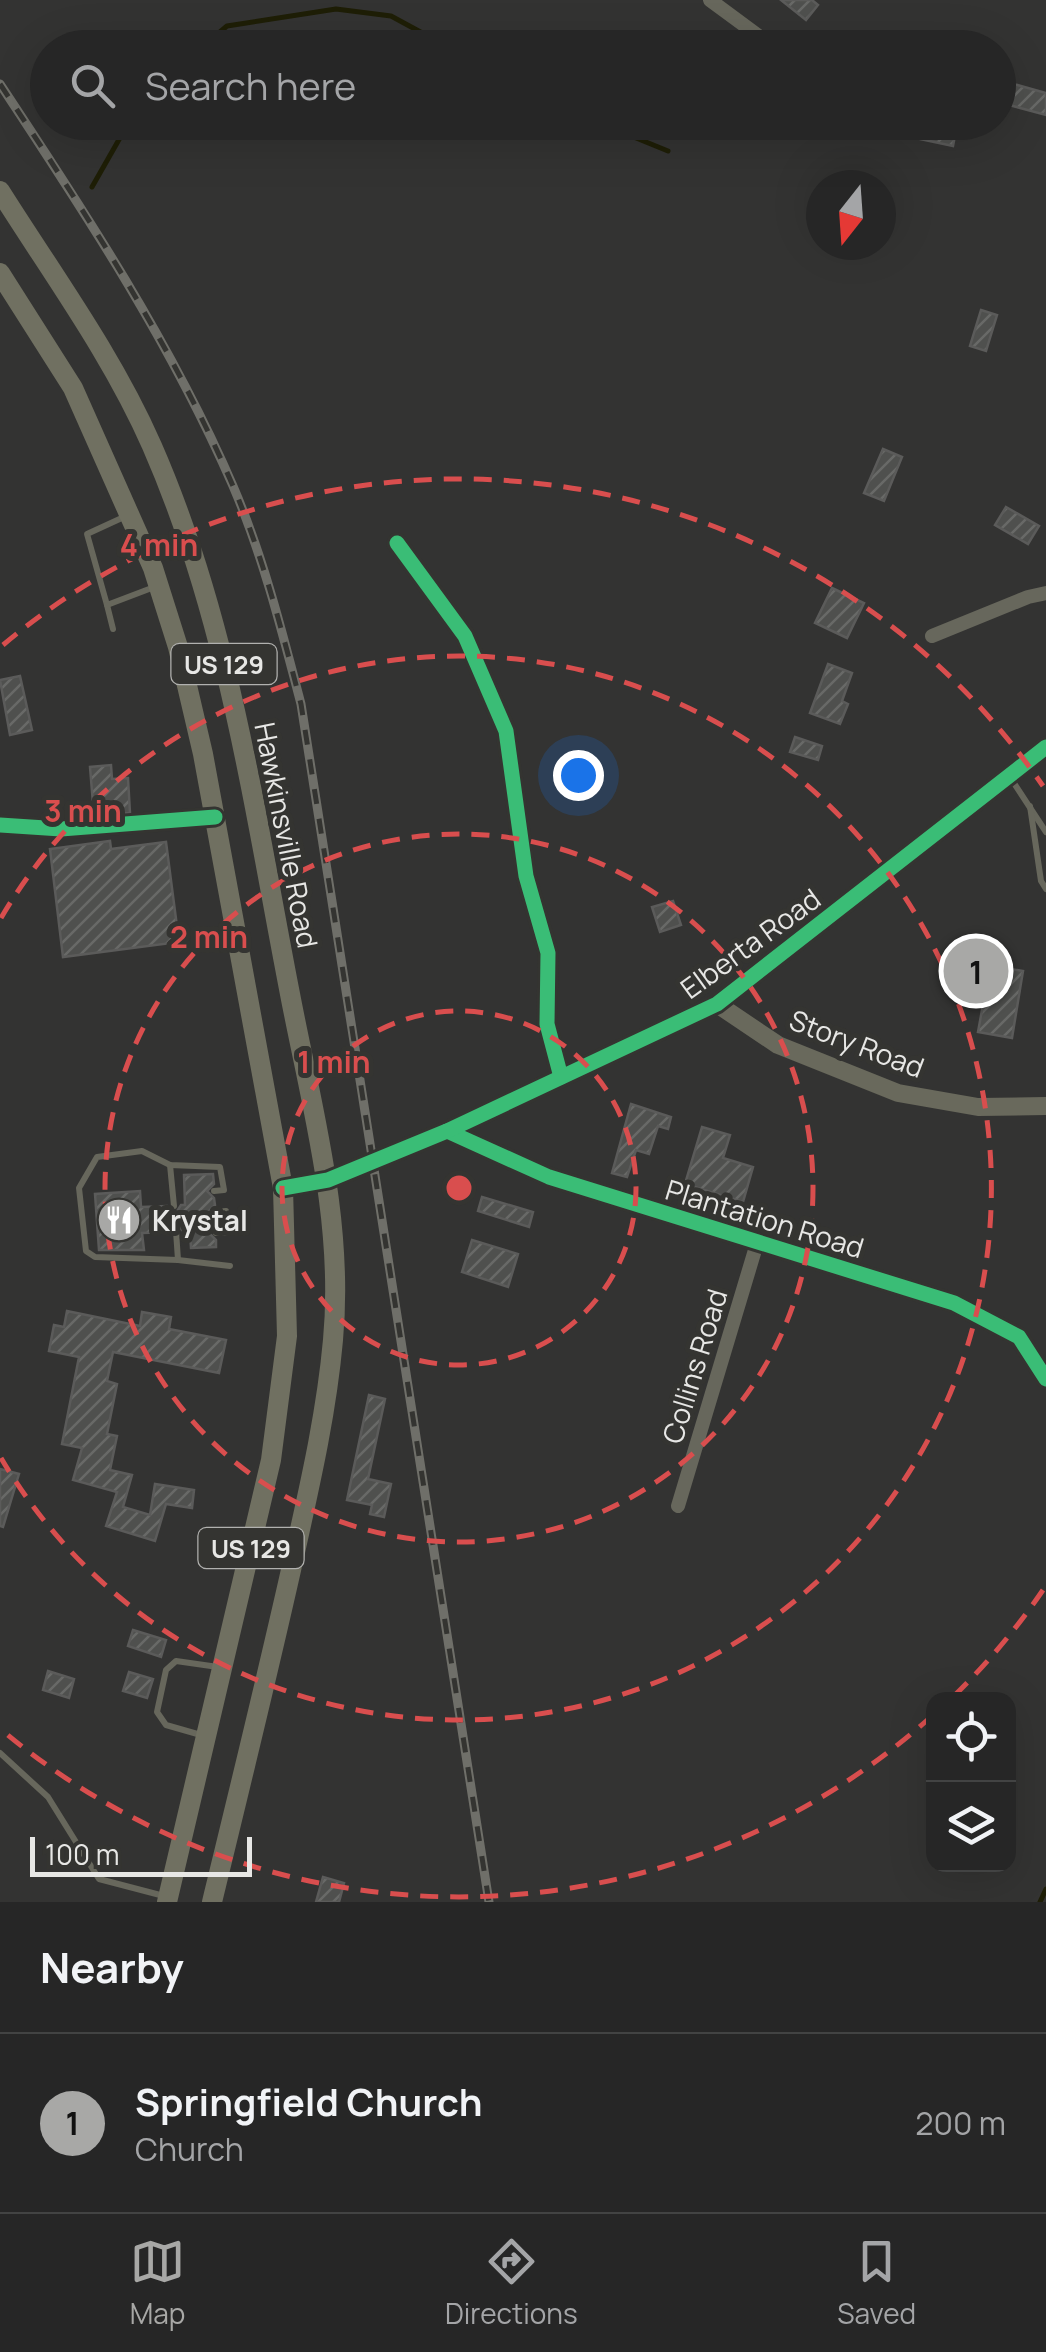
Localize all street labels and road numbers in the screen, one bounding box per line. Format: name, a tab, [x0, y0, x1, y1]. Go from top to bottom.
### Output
road number: US 129	[172, 644, 276, 684]
street label: Hawkinsville Road	[246, 719, 328, 951]
street label: Elberta Road	[672, 879, 828, 1007]
street label: Story Road	[784, 1000, 930, 1086]
street label: Plantation Road	[661, 1170, 869, 1266]
street label: Collins Road	[653, 1284, 735, 1448]
road number: US 129	[198, 1528, 304, 1568]

